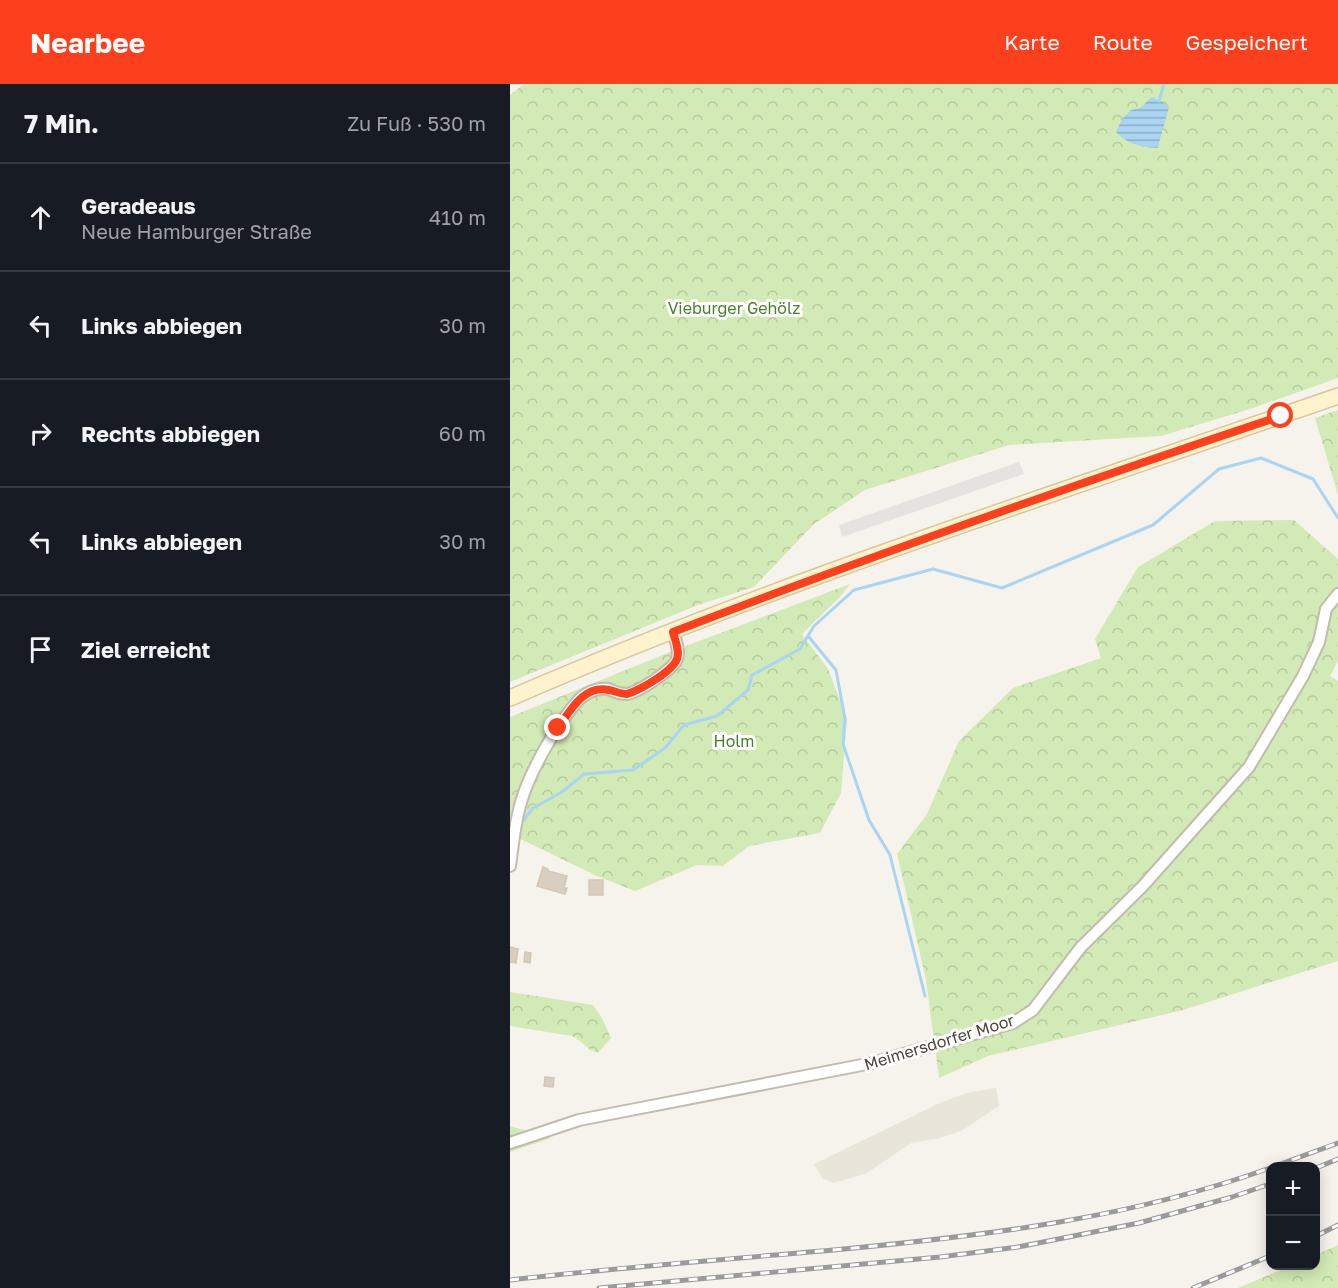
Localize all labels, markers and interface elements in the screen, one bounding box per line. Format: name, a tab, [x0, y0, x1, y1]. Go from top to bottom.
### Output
text: Nearbee	[30, 26, 145, 59]
text: Karte	[1004, 29, 1060, 55]
text: Route	[1093, 29, 1153, 55]
text: Gespeichert	[1186, 29, 1308, 55]
text: 7 Min.	[24, 108, 99, 139]
text: Zu Fuß · 530 m	[347, 111, 486, 135]
text: Geradeaus	[81, 192, 196, 219]
icon: ahead	[24, 201, 57, 234]
text: 410 m	[429, 205, 486, 229]
text: Neue Hamburger Straße	[81, 219, 312, 243]
park label: Vieburger Gehölz	[668, 298, 800, 318]
icon: left	[24, 309, 57, 342]
text: Links abbiegen	[81, 312, 242, 339]
text: 30 m	[439, 313, 486, 337]
route start	[1267, 402, 1293, 428]
icon: right	[24, 417, 57, 450]
text: Rechts abbiegen	[81, 420, 260, 447]
text: 60 m	[439, 421, 486, 445]
icon: left	[24, 525, 57, 558]
text: Links abbiegen	[81, 528, 242, 555]
text: 30 m	[439, 529, 486, 553]
icon: arrive	[24, 633, 57, 666]
text: Ziel erreicht	[81, 636, 210, 663]
route end	[544, 714, 570, 740]
park label: Holm	[713, 731, 755, 751]
street label: Meimersdorfer Moor	[862, 1010, 1016, 1074]
map controls	[1266, 1162, 1320, 1270]
button: +	[1266, 1162, 1320, 1216]
button: −	[1266, 1216, 1320, 1270]

